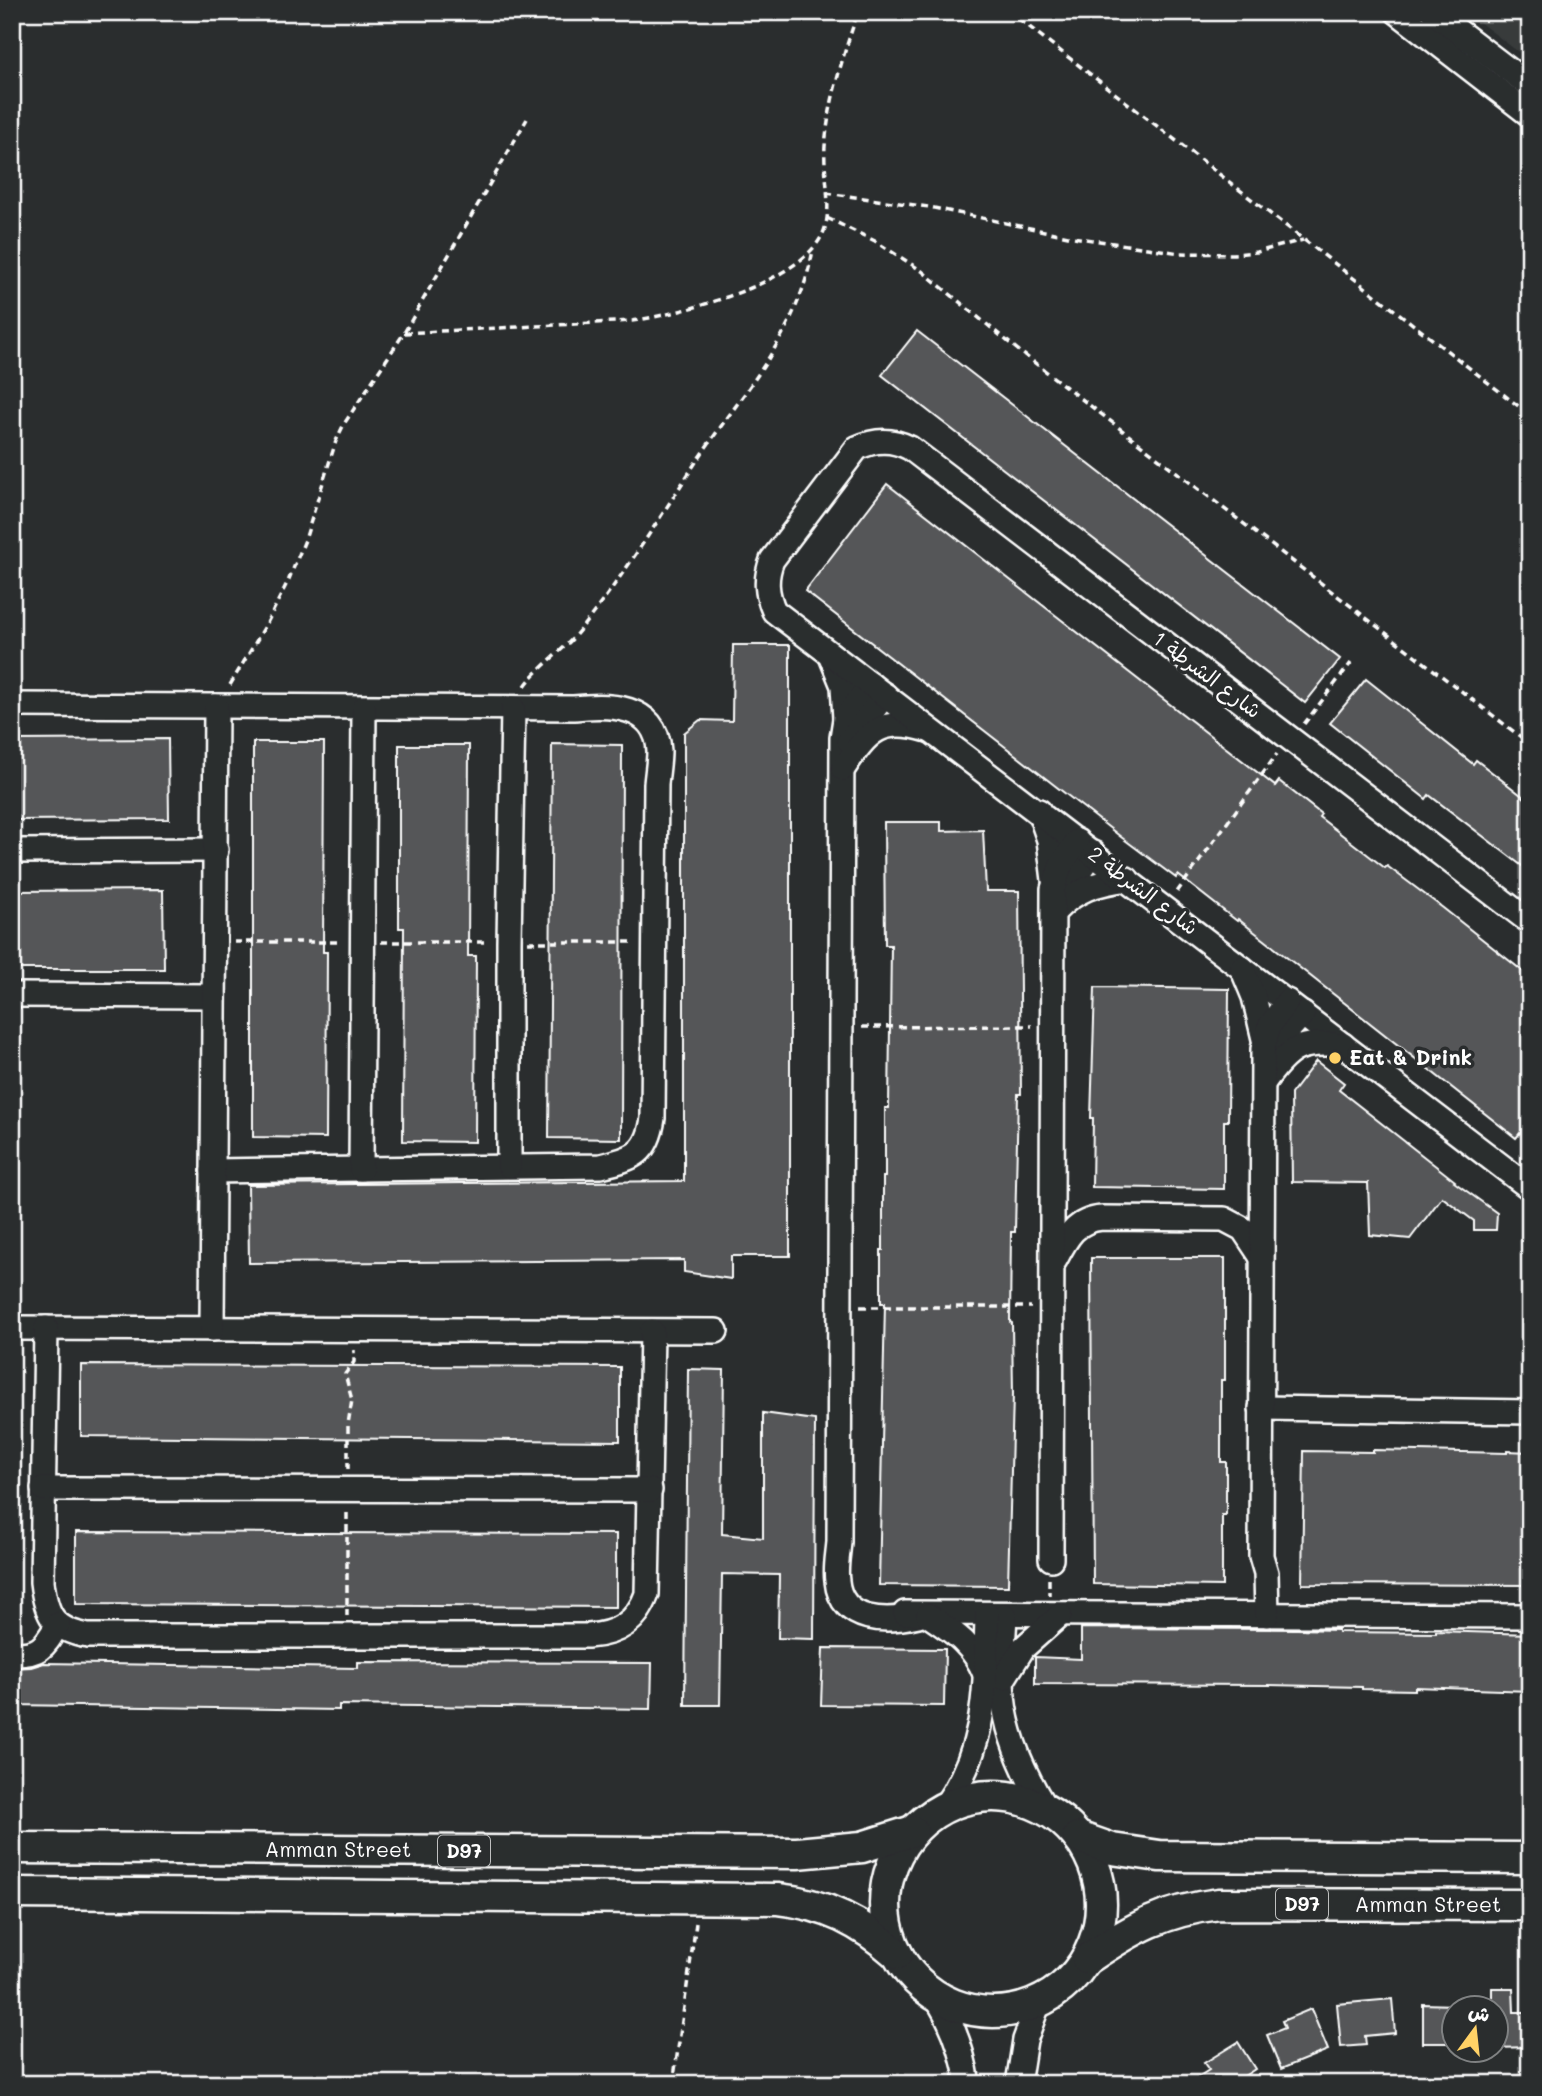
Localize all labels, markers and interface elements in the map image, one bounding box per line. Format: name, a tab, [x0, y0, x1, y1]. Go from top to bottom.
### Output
street label: شارع الشرطة 1	[1146, 624, 1268, 726]
street label: شارع الشرطة 2	[1082, 840, 1204, 942]
place label: Eat & Drink	[1349, 1043, 1472, 1070]
marker: Eat & Drink	[1327, 1050, 1343, 1066]
street label: Amman Street	[265, 1835, 411, 1862]
road number: D97	[438, 1836, 490, 1867]
road number: D97	[1276, 1888, 1328, 1920]
street label: Amman Street	[1355, 1890, 1501, 1917]
north arrow	[1440, 1994, 1510, 2064]
text: ش	[1466, 1997, 1493, 2027]

